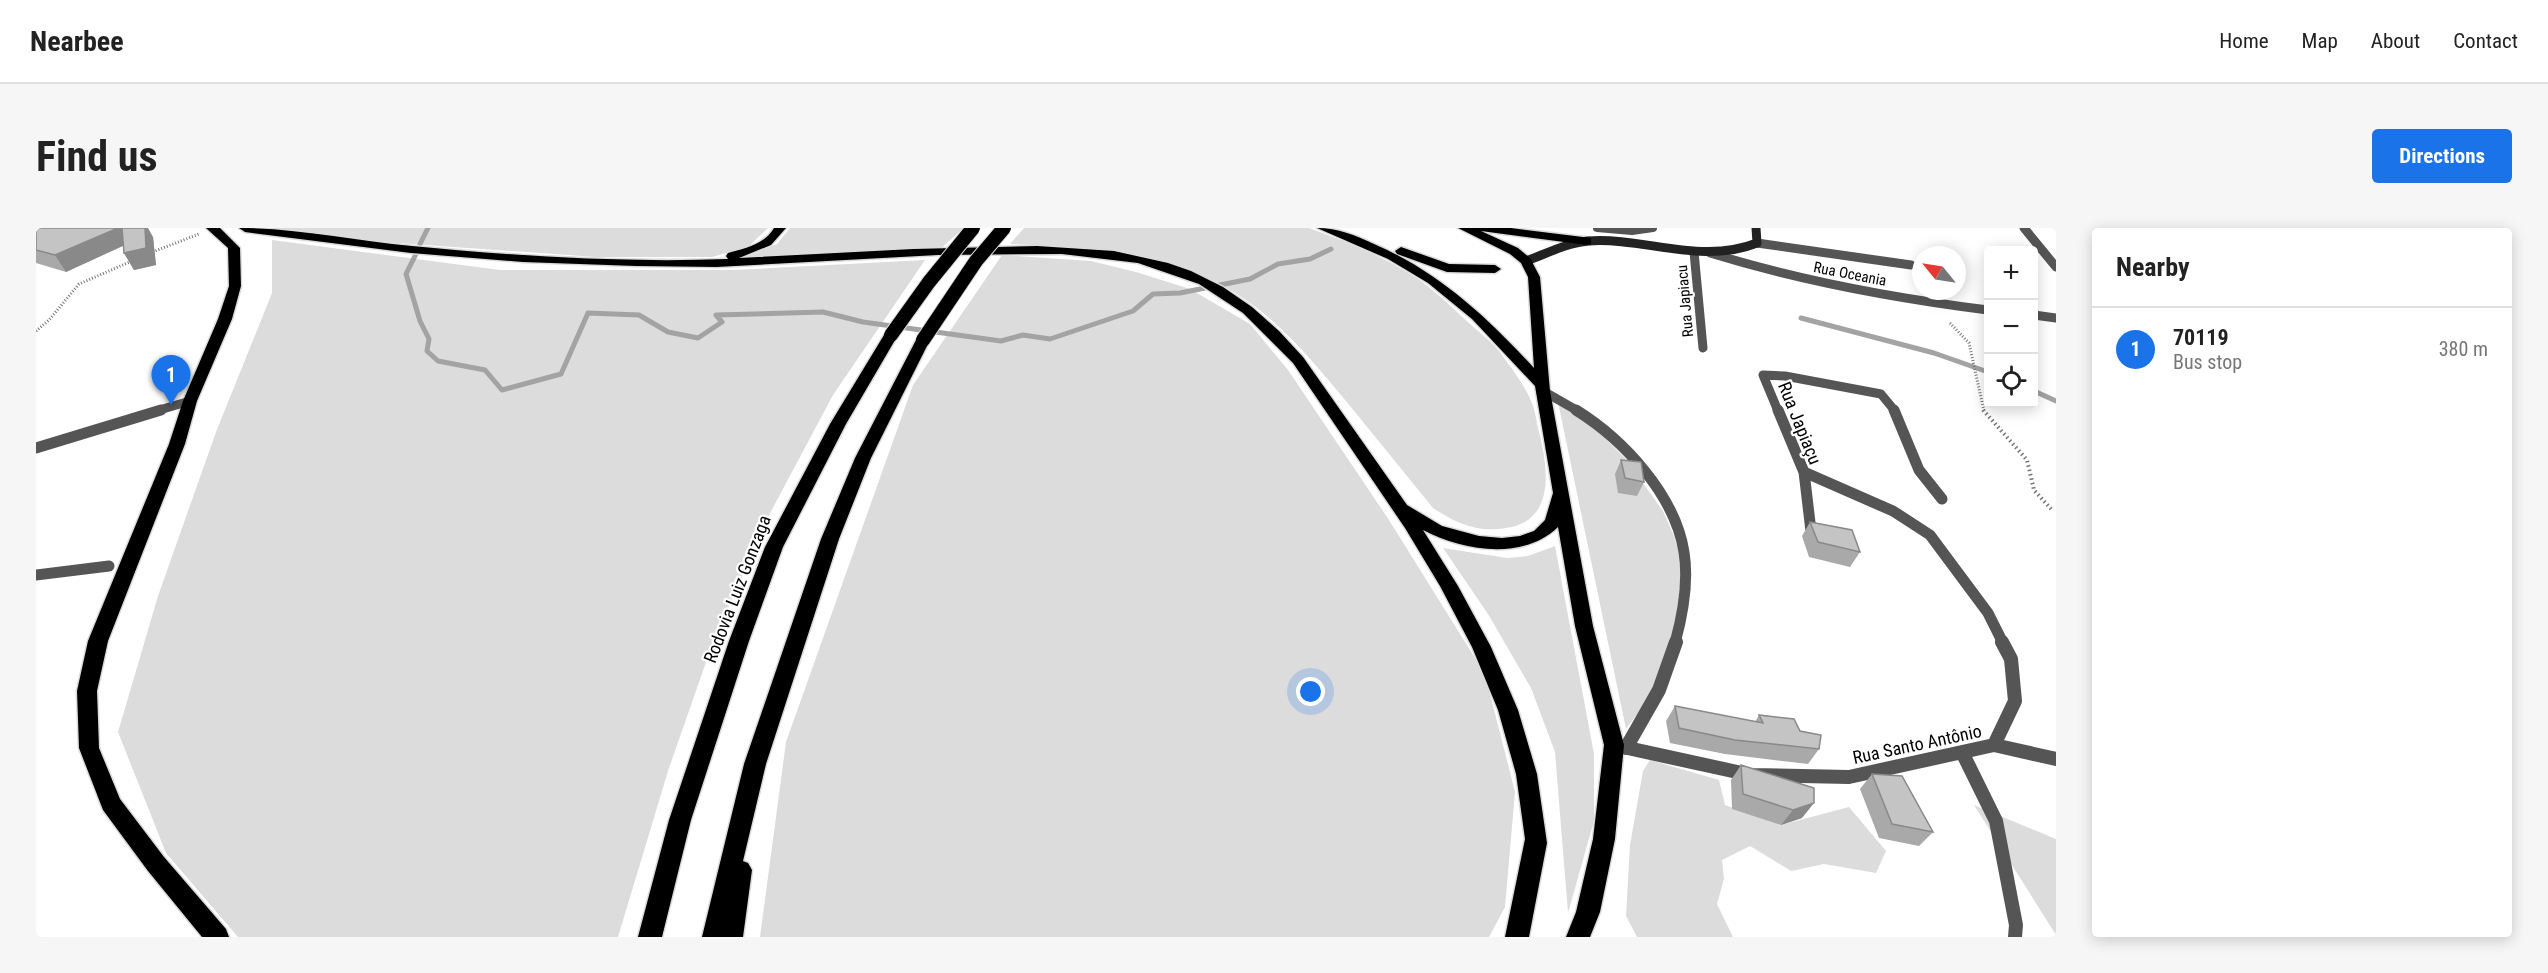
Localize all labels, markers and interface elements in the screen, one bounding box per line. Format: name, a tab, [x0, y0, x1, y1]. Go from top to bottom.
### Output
text: Nearbee	[30, 25, 124, 58]
text: Home	[2219, 29, 2269, 53]
text: Map	[2302, 29, 2338, 53]
text: About	[2371, 29, 2420, 53]
text: Contact	[2453, 29, 2518, 53]
button: Directions	[2372, 129, 2512, 183]
text: Find us	[36, 132, 157, 181]
north arrow	[1912, 246, 1966, 300]
map controls	[1984, 246, 2038, 408]
button: +	[1984, 246, 2038, 300]
text: Nearby	[2116, 252, 2190, 282]
street label: Rua Oceania	[1812, 258, 1888, 290]
street label: Rua Japiacu	[1673, 264, 1697, 338]
button: −	[1984, 300, 2038, 354]
text: 70119	[2173, 325, 2229, 350]
text: 1	[2130, 337, 2141, 361]
text: 380 m	[2439, 337, 2488, 361]
text: Bus stop	[2173, 350, 2242, 374]
button: locate	[1984, 354, 2038, 408]
pin: 1	[152, 356, 190, 405]
street label: Rua Japiaçu	[1774, 379, 1826, 467]
street label: Rodovia Luiz Gonzaga	[699, 512, 775, 666]
your location	[1296, 677, 1325, 706]
street label: Rua Santo Antônio	[1851, 720, 1983, 768]

